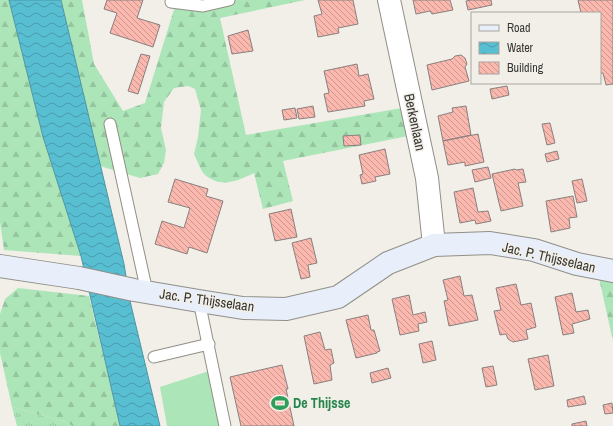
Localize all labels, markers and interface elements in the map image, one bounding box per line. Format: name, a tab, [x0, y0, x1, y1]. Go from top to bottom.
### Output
legend	[471, 12, 601, 84]
text: Road	[507, 20, 531, 36]
text: Water	[507, 40, 534, 56]
text: Building	[507, 60, 544, 76]
street label: Berkenlaan	[400, 92, 430, 152]
street label: Jac. P. Thijsselaan	[501, 238, 597, 276]
street label: Jac. P. Thijsselaan	[159, 284, 255, 316]
sports icon: De Thijsse	[270, 393, 290, 413]
place label: De Thijsse	[293, 394, 350, 412]

